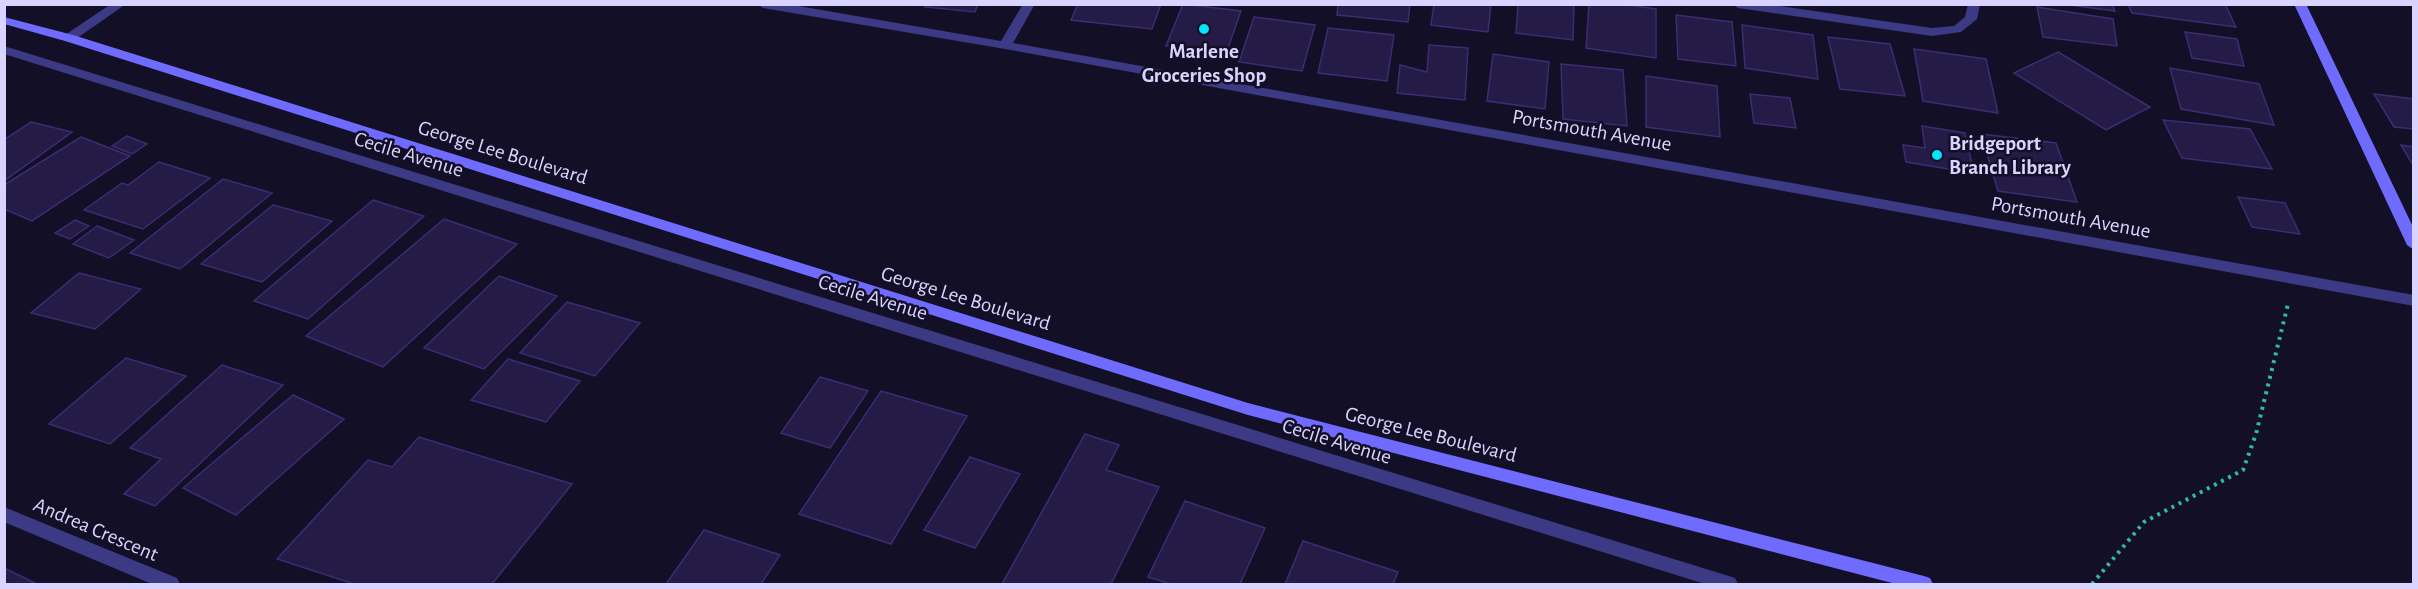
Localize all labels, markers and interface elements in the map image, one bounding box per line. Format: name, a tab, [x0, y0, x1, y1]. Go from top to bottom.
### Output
marker: Marlene Groceries Shop	[1197, 22, 1211, 36]
place label: Marlene Groceries Shop	[1142, 41, 1266, 86]
street label: Portsmouth Avenue	[1511, 106, 1673, 155]
street label: George Lee Boulevard	[416, 117, 590, 188]
street label: Cecile Avenue	[352, 128, 466, 181]
place label: Bridgeport Branch Library	[1949, 133, 2072, 178]
marker: Bridgeport Branch Library	[1930, 148, 1944, 162]
street label: Portsmouth Avenue	[1990, 193, 2152, 242]
street label: George Lee Boulevard	[879, 263, 1053, 334]
street label: Cecile Avenue	[816, 271, 930, 324]
street label: George Lee Boulevard	[1343, 403, 1519, 466]
street label: Cecile Avenue	[1280, 415, 1394, 468]
street label: Andrea Crescent	[30, 494, 162, 565]

